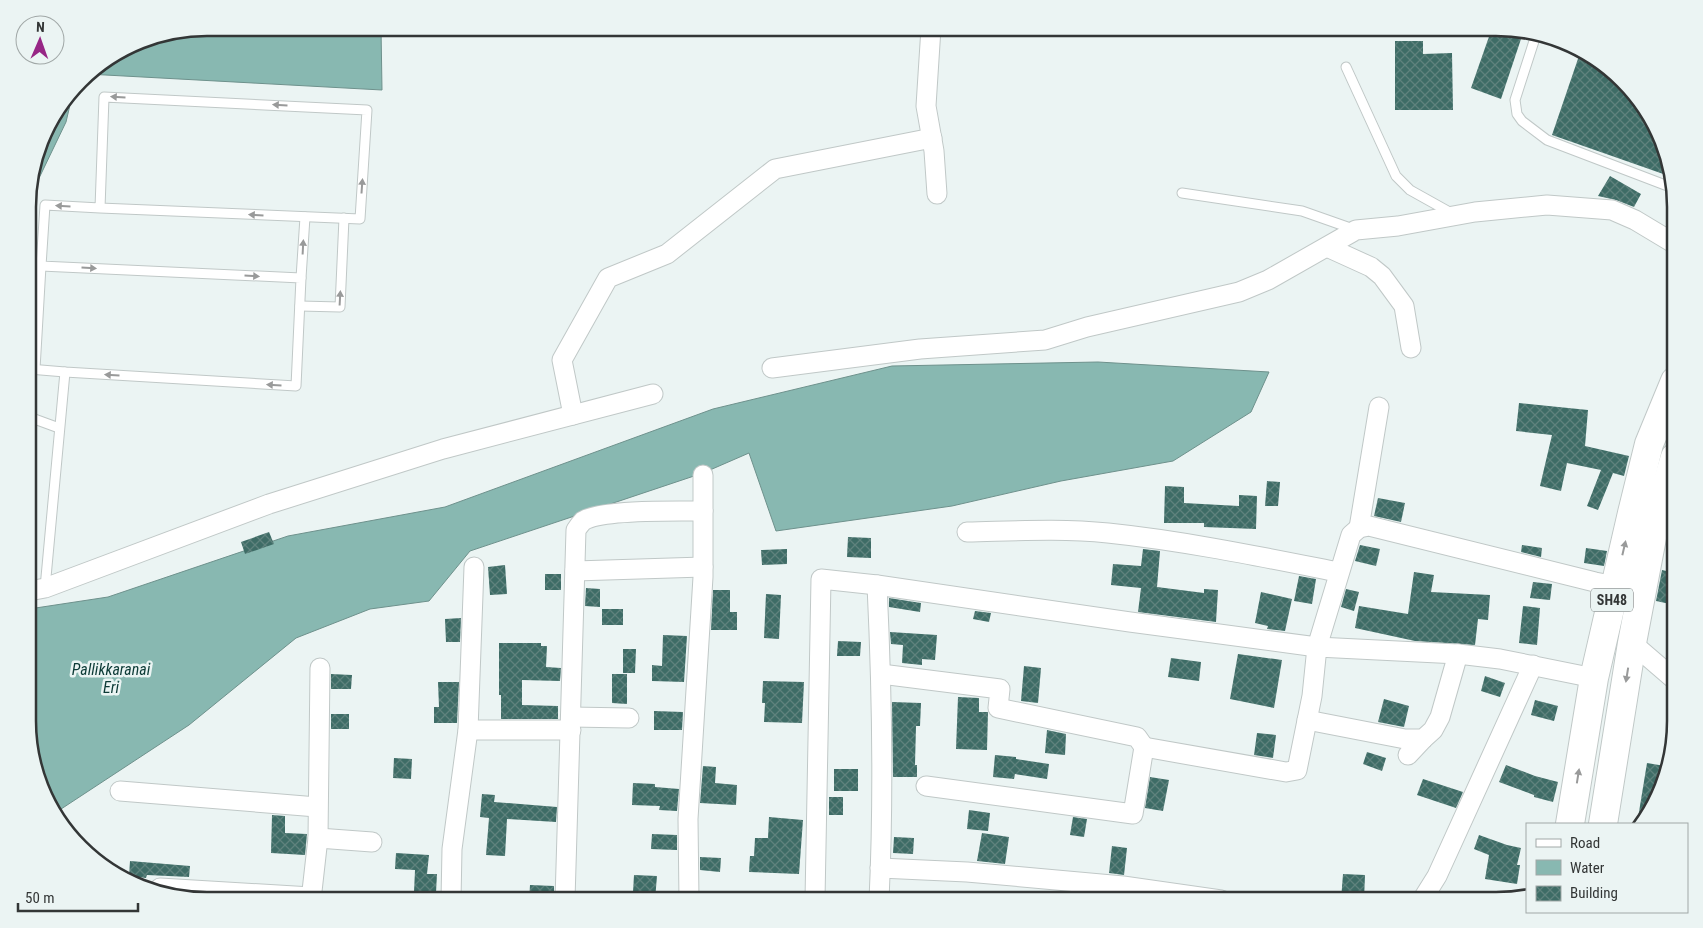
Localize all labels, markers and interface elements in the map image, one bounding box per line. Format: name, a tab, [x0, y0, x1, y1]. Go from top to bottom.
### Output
north arrow	[15, 15, 65, 65]
text: N	[36, 19, 45, 35]
one-way arrow	[110, 93, 126, 101]
one-way arrow	[272, 101, 288, 109]
one-way arrow	[358, 177, 366, 193]
one-way arrow	[55, 201, 71, 209]
one-way arrow	[248, 210, 264, 218]
one-way arrow	[299, 239, 307, 255]
one-way arrow	[82, 265, 98, 273]
one-way arrow	[244, 272, 260, 280]
one-way arrow	[337, 290, 345, 306]
one-way arrow	[104, 371, 120, 379]
one-way arrow	[266, 380, 282, 388]
one-way arrow	[1620, 541, 1628, 556]
road number: SH48	[1591, 588, 1633, 612]
water label: Pallikkaranai Eri	[72, 660, 151, 697]
one-way arrow	[1622, 668, 1630, 684]
one-way arrow	[1575, 768, 1583, 784]
legend	[1526, 823, 1688, 913]
text: Road	[1570, 834, 1600, 852]
text: Water	[1570, 859, 1605, 877]
scale bar	[18, 880, 138, 912]
text: Building	[1570, 884, 1618, 902]
text: 50 m	[25, 889, 55, 907]

